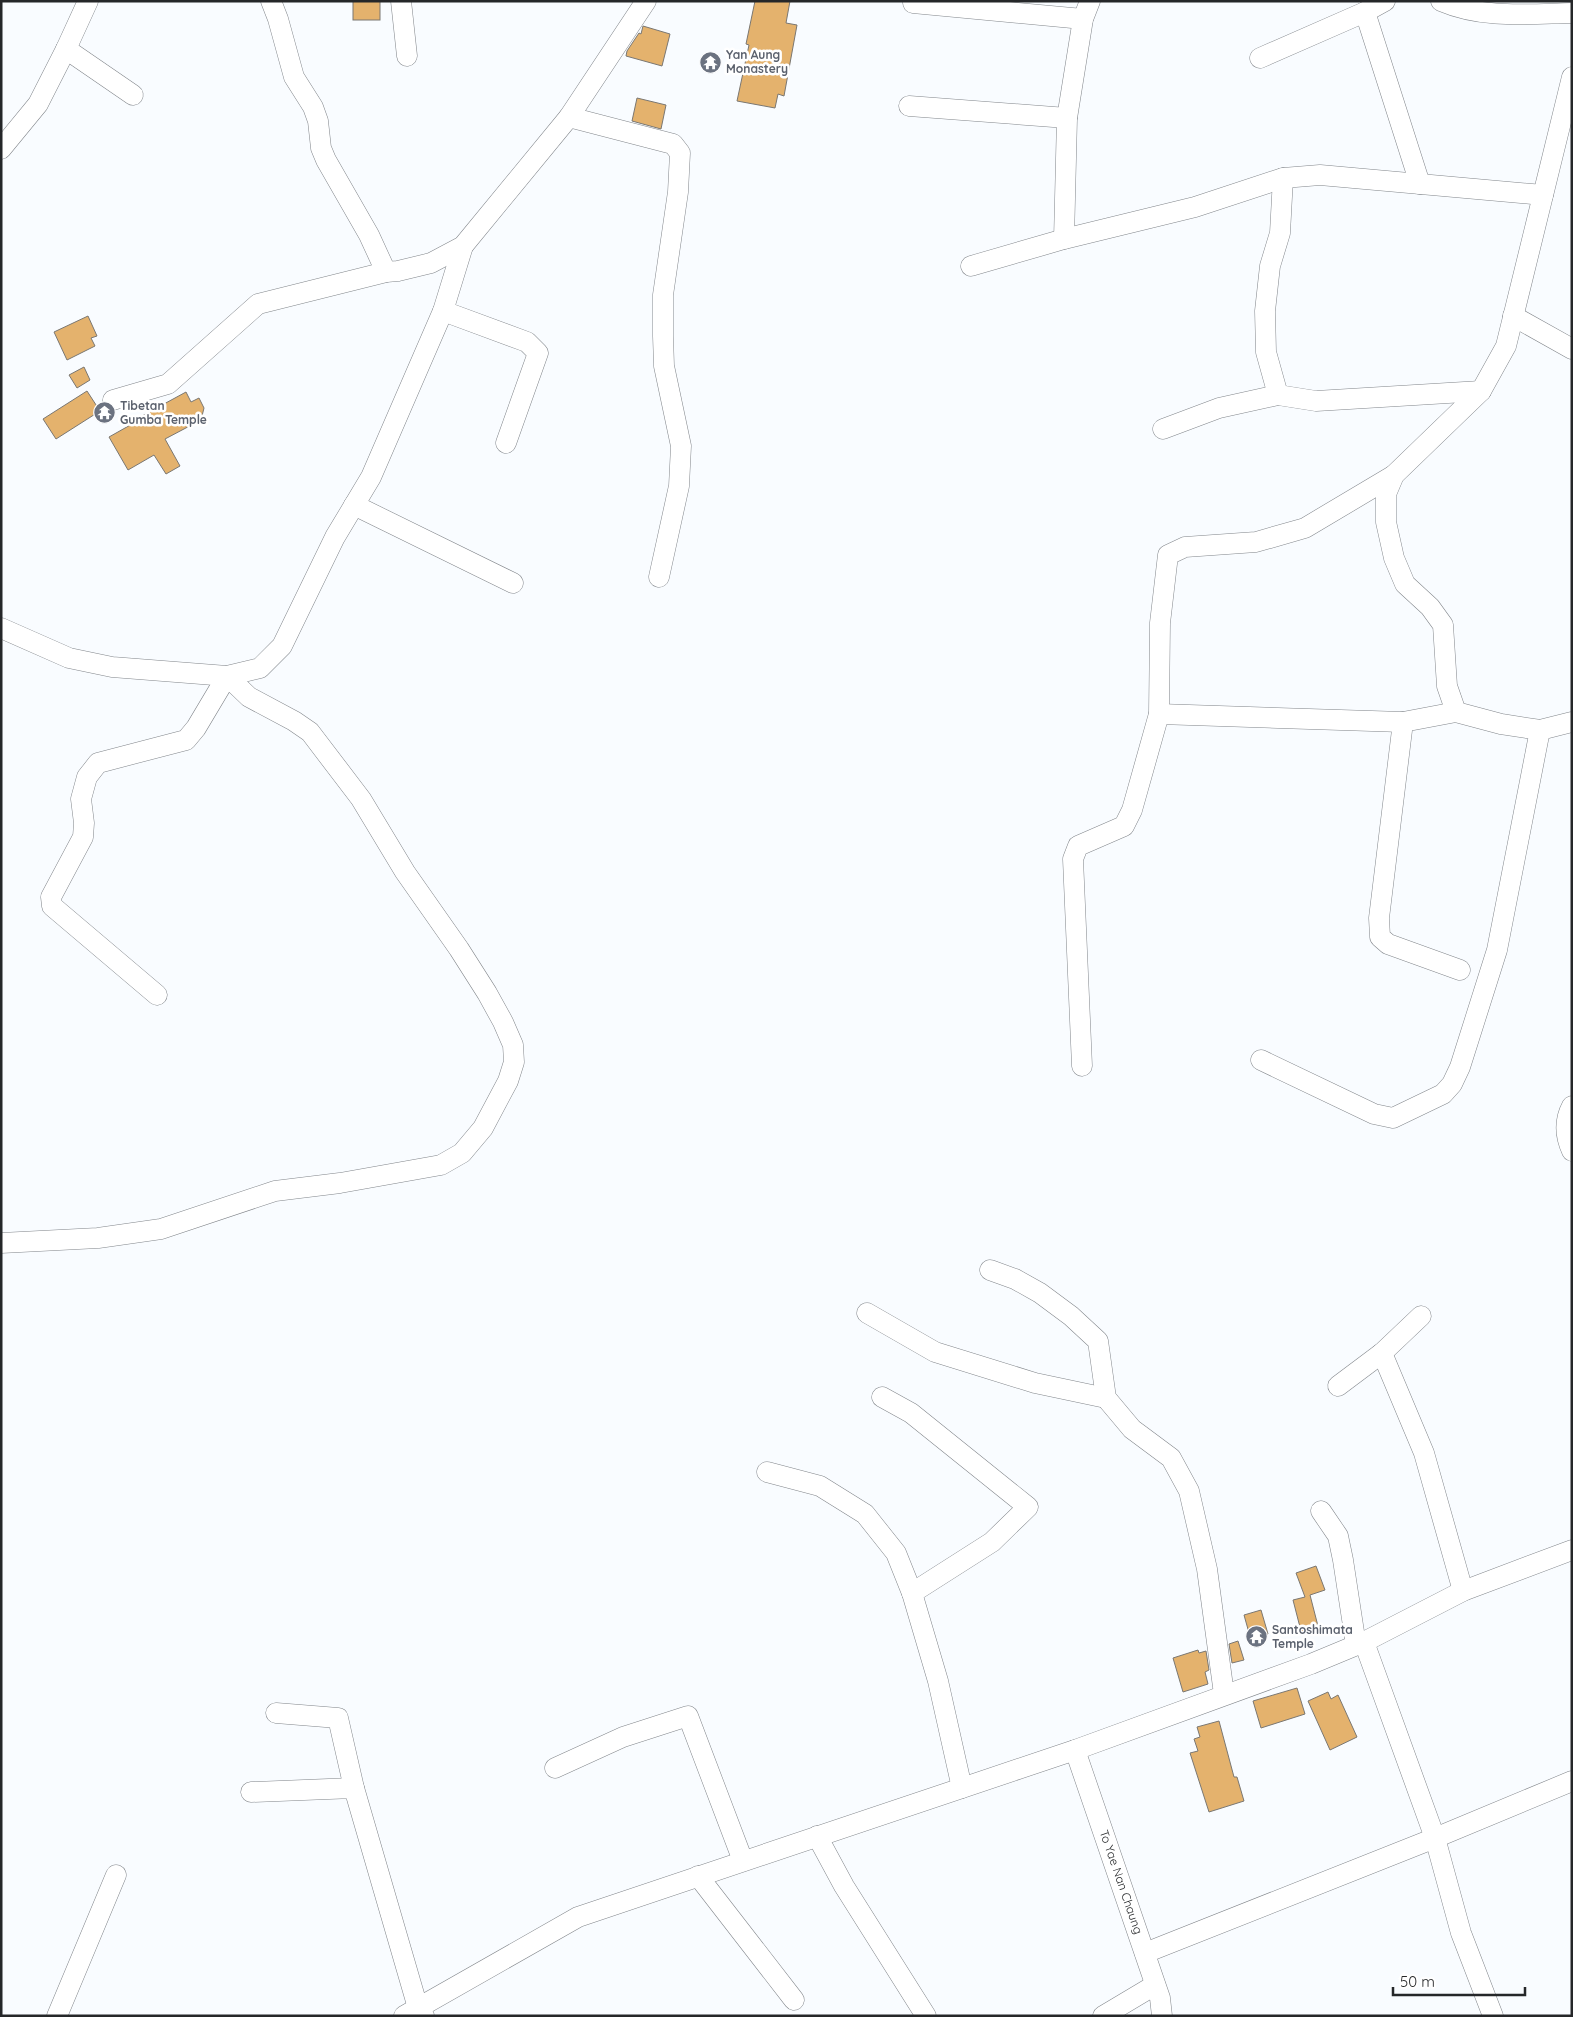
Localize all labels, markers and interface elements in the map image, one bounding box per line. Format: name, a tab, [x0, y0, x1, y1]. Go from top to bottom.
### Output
place label: Yan Aung Monastery	[726, 47, 788, 76]
temple icon: Yan Aung Monastery	[698, 50, 722, 74]
place label: Tibetan Gumba Temple	[120, 398, 207, 427]
temple icon: Tibetan Gumba Temple	[92, 401, 116, 425]
place label: Santoshimata Temple	[1272, 1622, 1353, 1651]
temple icon: Santoshimata Temple	[1244, 1625, 1268, 1649]
street label: To Yae Nan Chaung	[1097, 1828, 1146, 1936]
scale bar	[1393, 1964, 1526, 1996]
text: 50 m	[1400, 1972, 1435, 1991]

